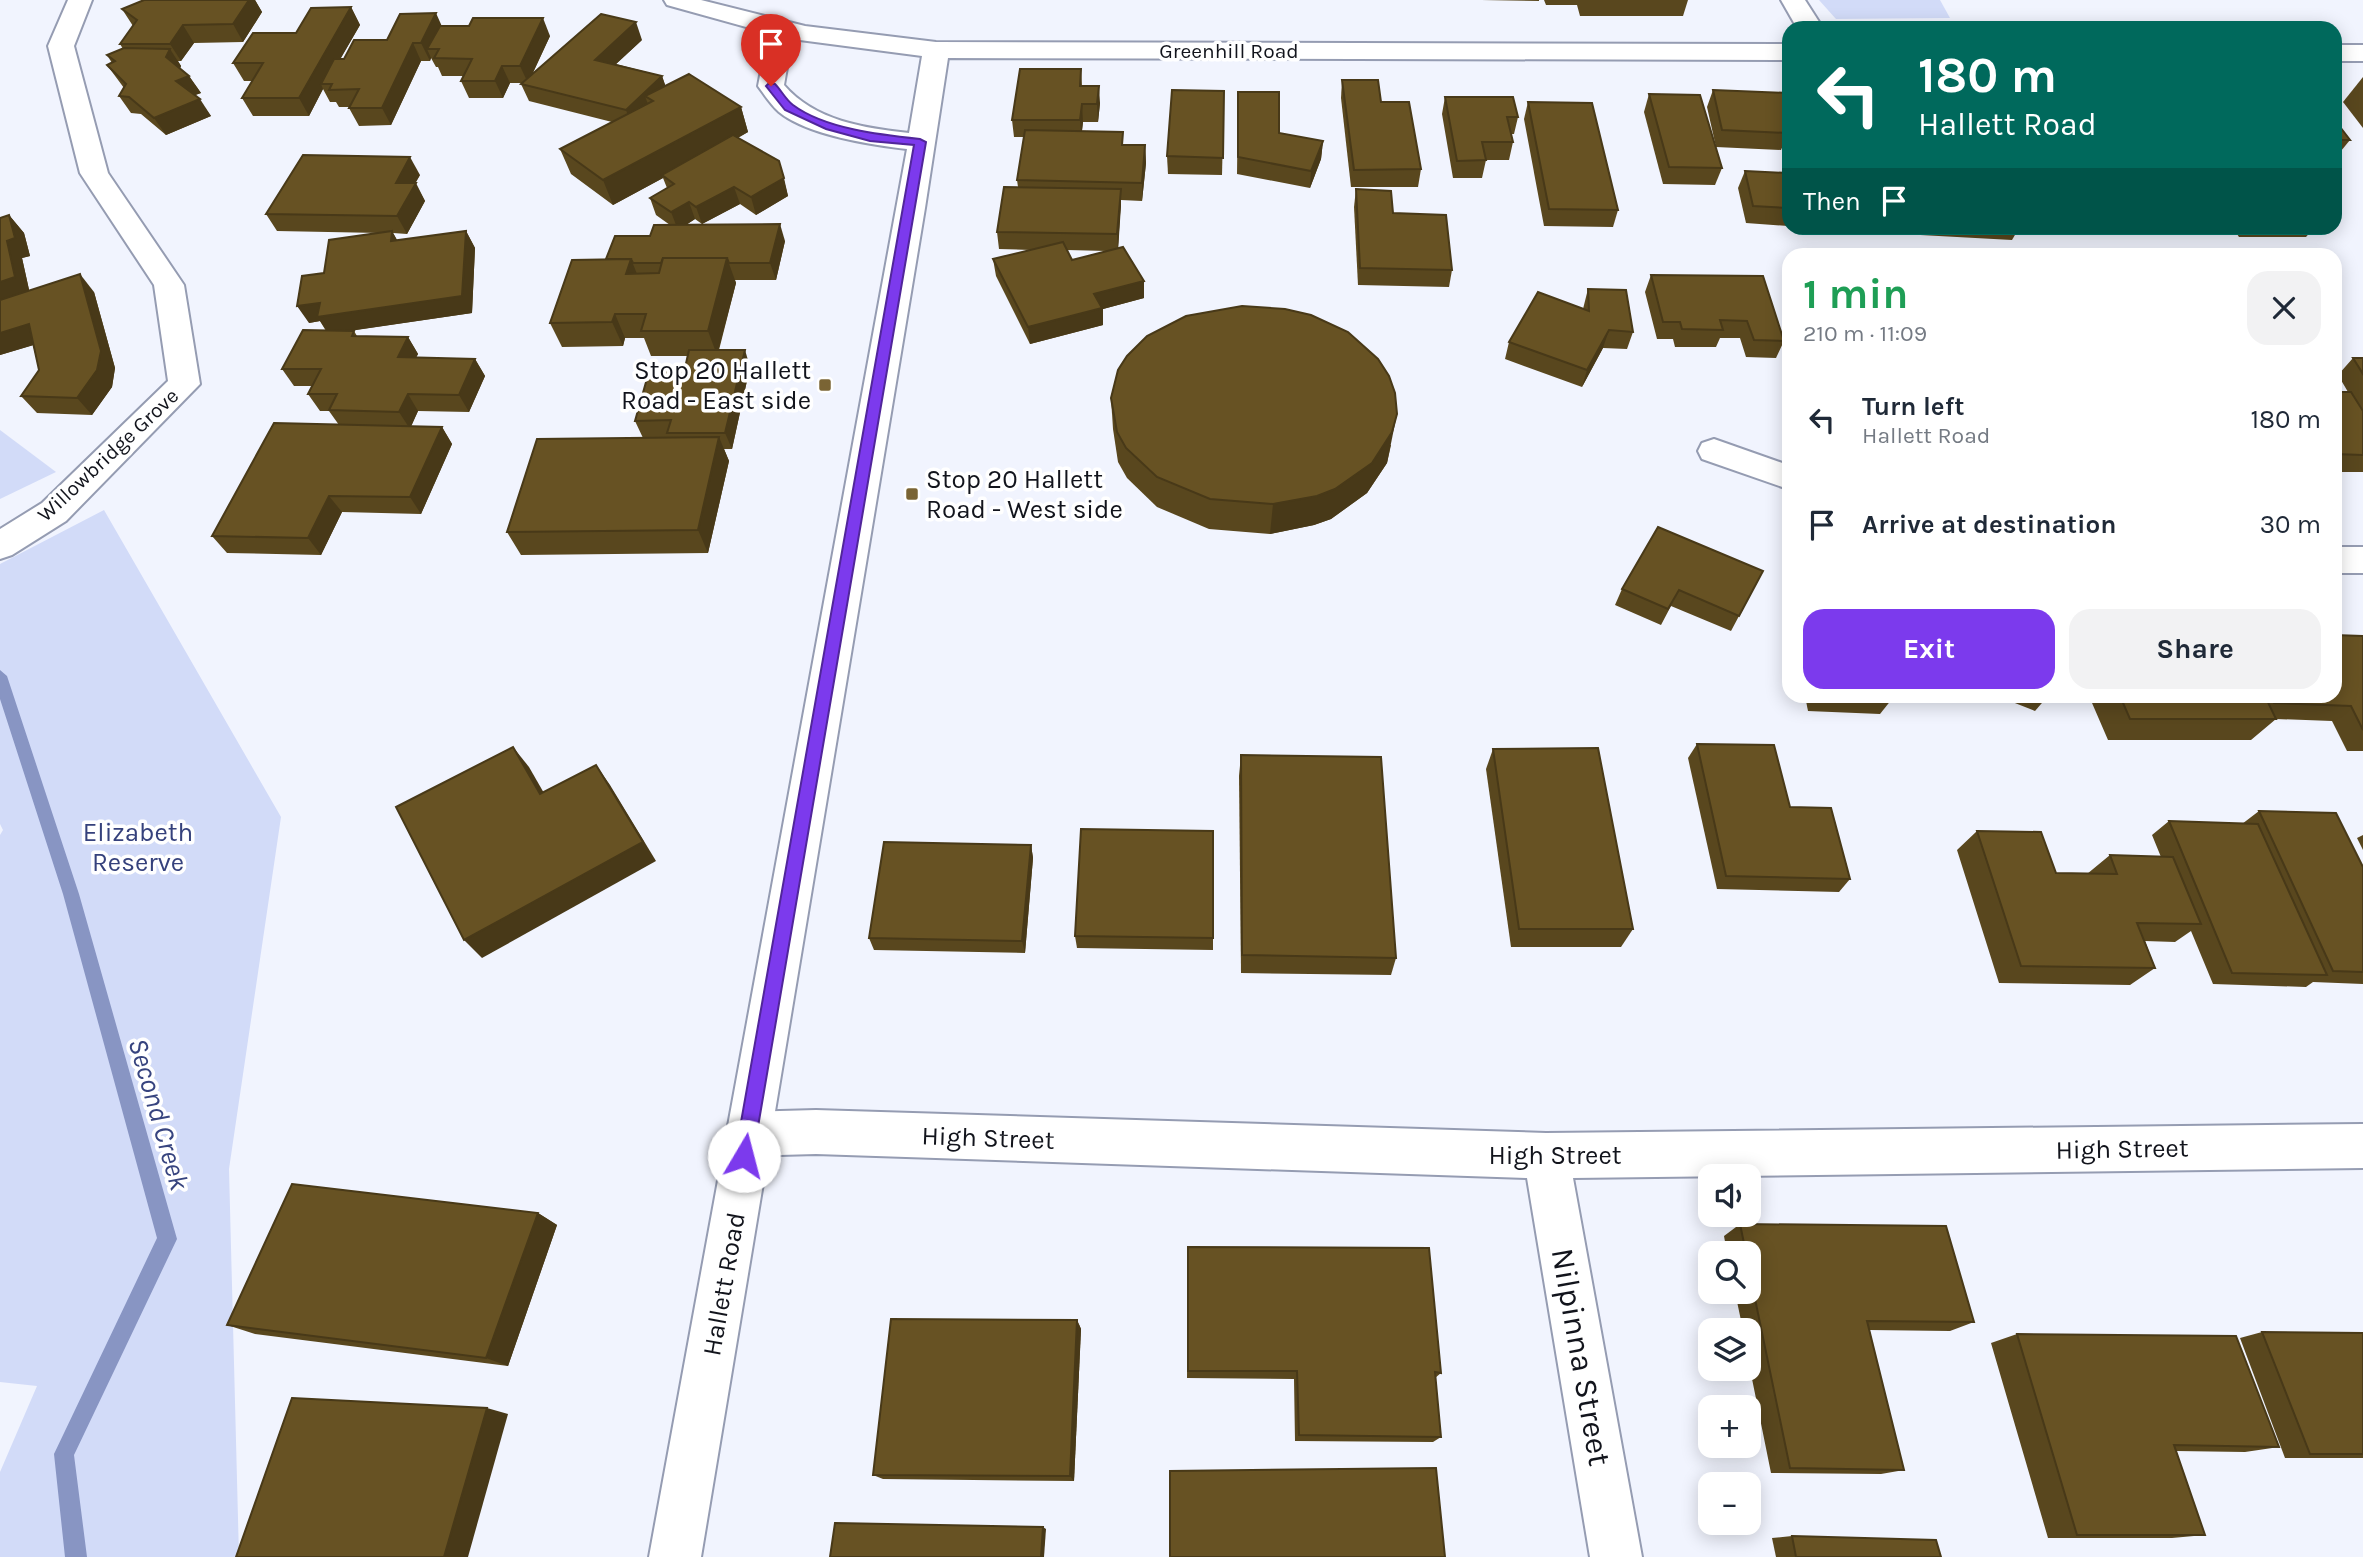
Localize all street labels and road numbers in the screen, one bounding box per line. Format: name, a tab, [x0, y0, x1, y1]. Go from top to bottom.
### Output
street label: Greenhill Road	[1159, 39, 1299, 63]
street label: Willowbridge Grove	[33, 384, 183, 526]
street label: High Street	[921, 1120, 1055, 1156]
street label: High Street	[2055, 1132, 2189, 1166]
street label: High Street	[1488, 1140, 1622, 1171]
street label: Hallett Road	[696, 1210, 752, 1358]
street label: Nilpinna Street	[1544, 1245, 1618, 1469]

